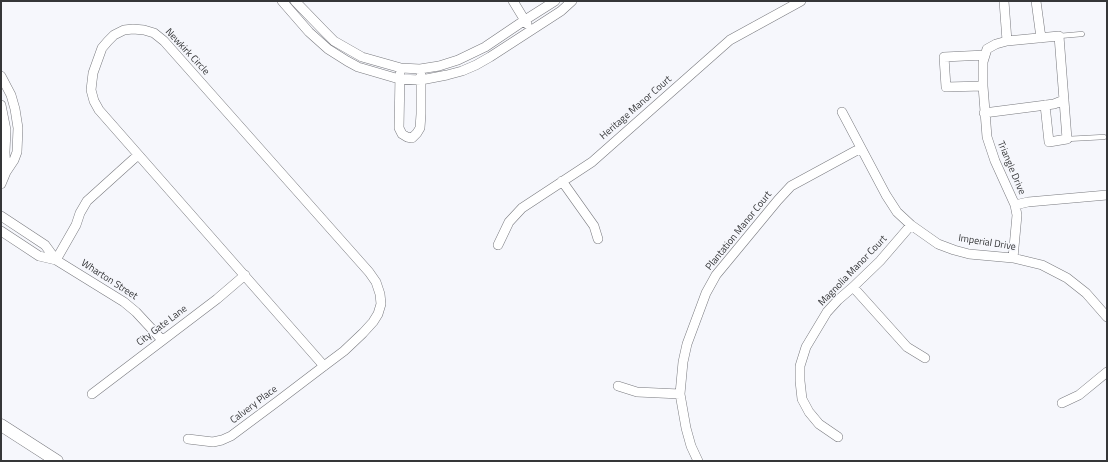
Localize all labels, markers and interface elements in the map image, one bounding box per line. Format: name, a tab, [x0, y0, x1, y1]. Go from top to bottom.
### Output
street label: Newkirk Circle	[162, 26, 212, 78]
street label: Heritage Manor Court	[598, 74, 674, 142]
street label: Triangle Drive	[994, 139, 1028, 197]
street label: Plantation Manor Court	[703, 189, 775, 273]
street label: Magnolia Manor Court	[816, 233, 890, 309]
street label: Imperial Drive	[957, 233, 1017, 253]
street label: Wharton Street	[79, 257, 139, 303]
street label: City Gate Lane	[134, 303, 190, 349]
street label: Calvery Place	[228, 383, 280, 427]

